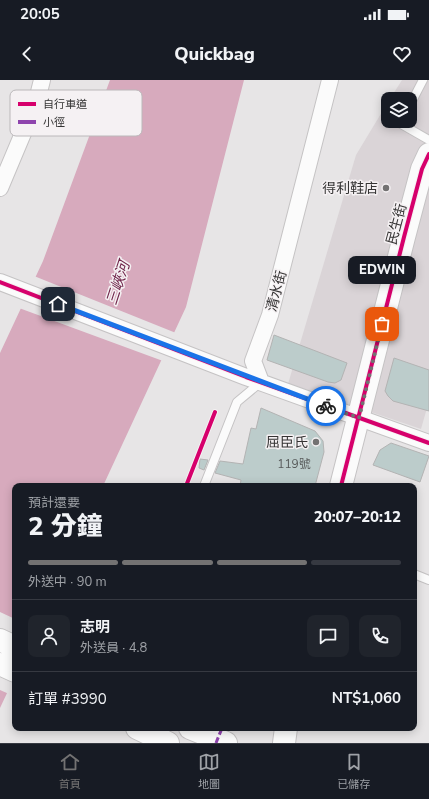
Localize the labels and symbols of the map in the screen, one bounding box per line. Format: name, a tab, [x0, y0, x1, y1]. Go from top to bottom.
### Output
legend	[10, 90, 142, 136]
text: 自行車道	[43, 97, 87, 112]
text: 小徑	[43, 115, 65, 130]
place label: 得利鞋店	[322, 179, 378, 198]
marker: 得利鞋店	[381, 183, 391, 193]
street label: 民生街	[382, 201, 411, 247]
water label: 三峽河	[102, 256, 135, 307]
callout: EDWIN	[348, 256, 416, 284]
street label: 清水街	[262, 268, 291, 314]
pin	[41, 287, 75, 321]
pin	[365, 307, 399, 341]
courier	[306, 386, 346, 426]
place label: 屈臣氏	[266, 433, 308, 452]
marker: 屈臣氏	[311, 437, 321, 447]
house number: 119號	[277, 456, 311, 472]

